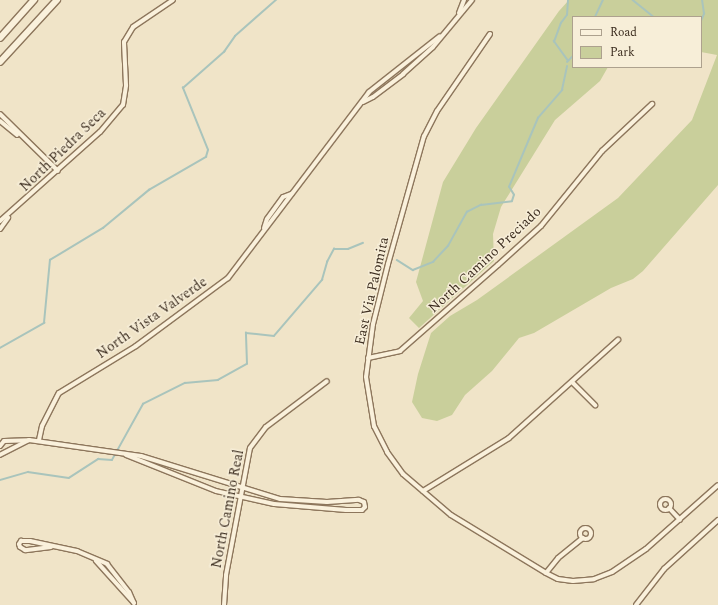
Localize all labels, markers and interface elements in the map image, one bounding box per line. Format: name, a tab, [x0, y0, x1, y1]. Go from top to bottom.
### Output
legend	[572, 16, 702, 68]
text: Road	[610, 23, 637, 42]
text: Park	[610, 43, 635, 62]
street label: North Piedra Seca	[17, 105, 109, 195]
street label: North Camino Preciado	[425, 203, 545, 317]
street label: East Via Palomita	[351, 235, 393, 347]
street label: North Vista Valverde	[93, 274, 211, 362]
street label: North Camino Real	[208, 448, 248, 570]

